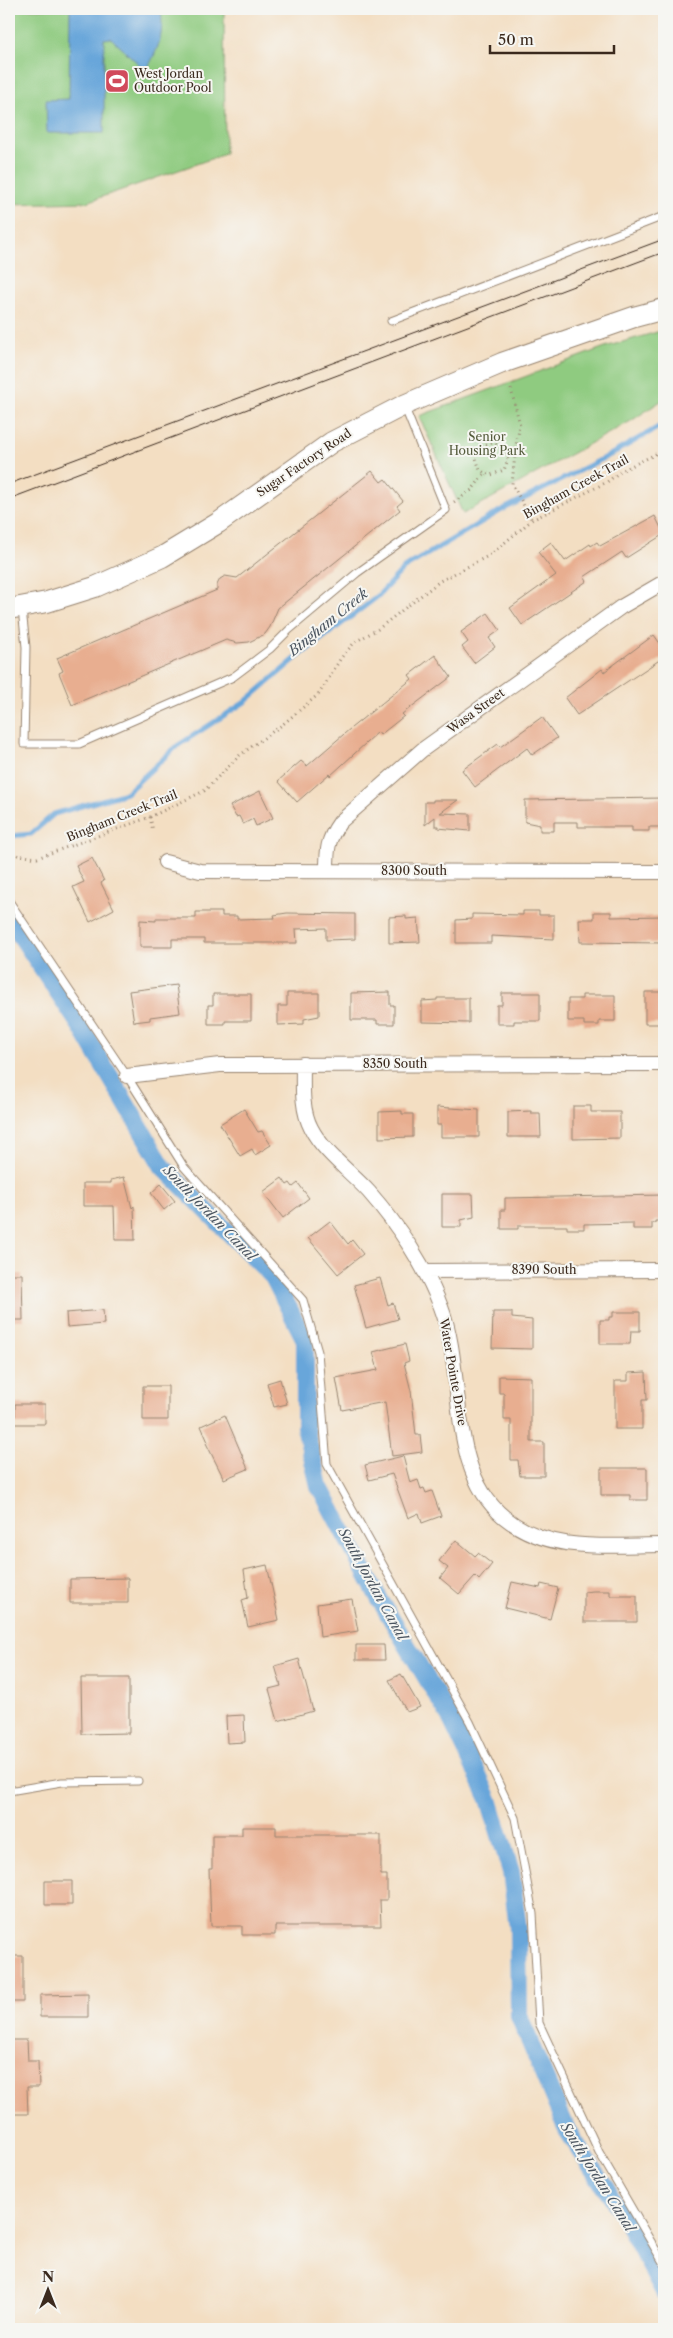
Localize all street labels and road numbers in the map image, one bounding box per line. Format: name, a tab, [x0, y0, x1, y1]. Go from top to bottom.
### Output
street label: Sugar Factory Road	[253, 425, 355, 500]
street label: Bingham Creek Trail	[521, 451, 631, 522]
street label: Wasa Street	[443, 684, 508, 737]
street label: Bingham Creek Trail	[64, 786, 180, 845]
street label: 8300 South	[381, 863, 447, 878]
street label: 8350 South	[363, 1056, 428, 1071]
street label: 8390 South	[511, 1262, 577, 1277]
street label: Water Pointe Drive	[436, 1316, 470, 1427]

